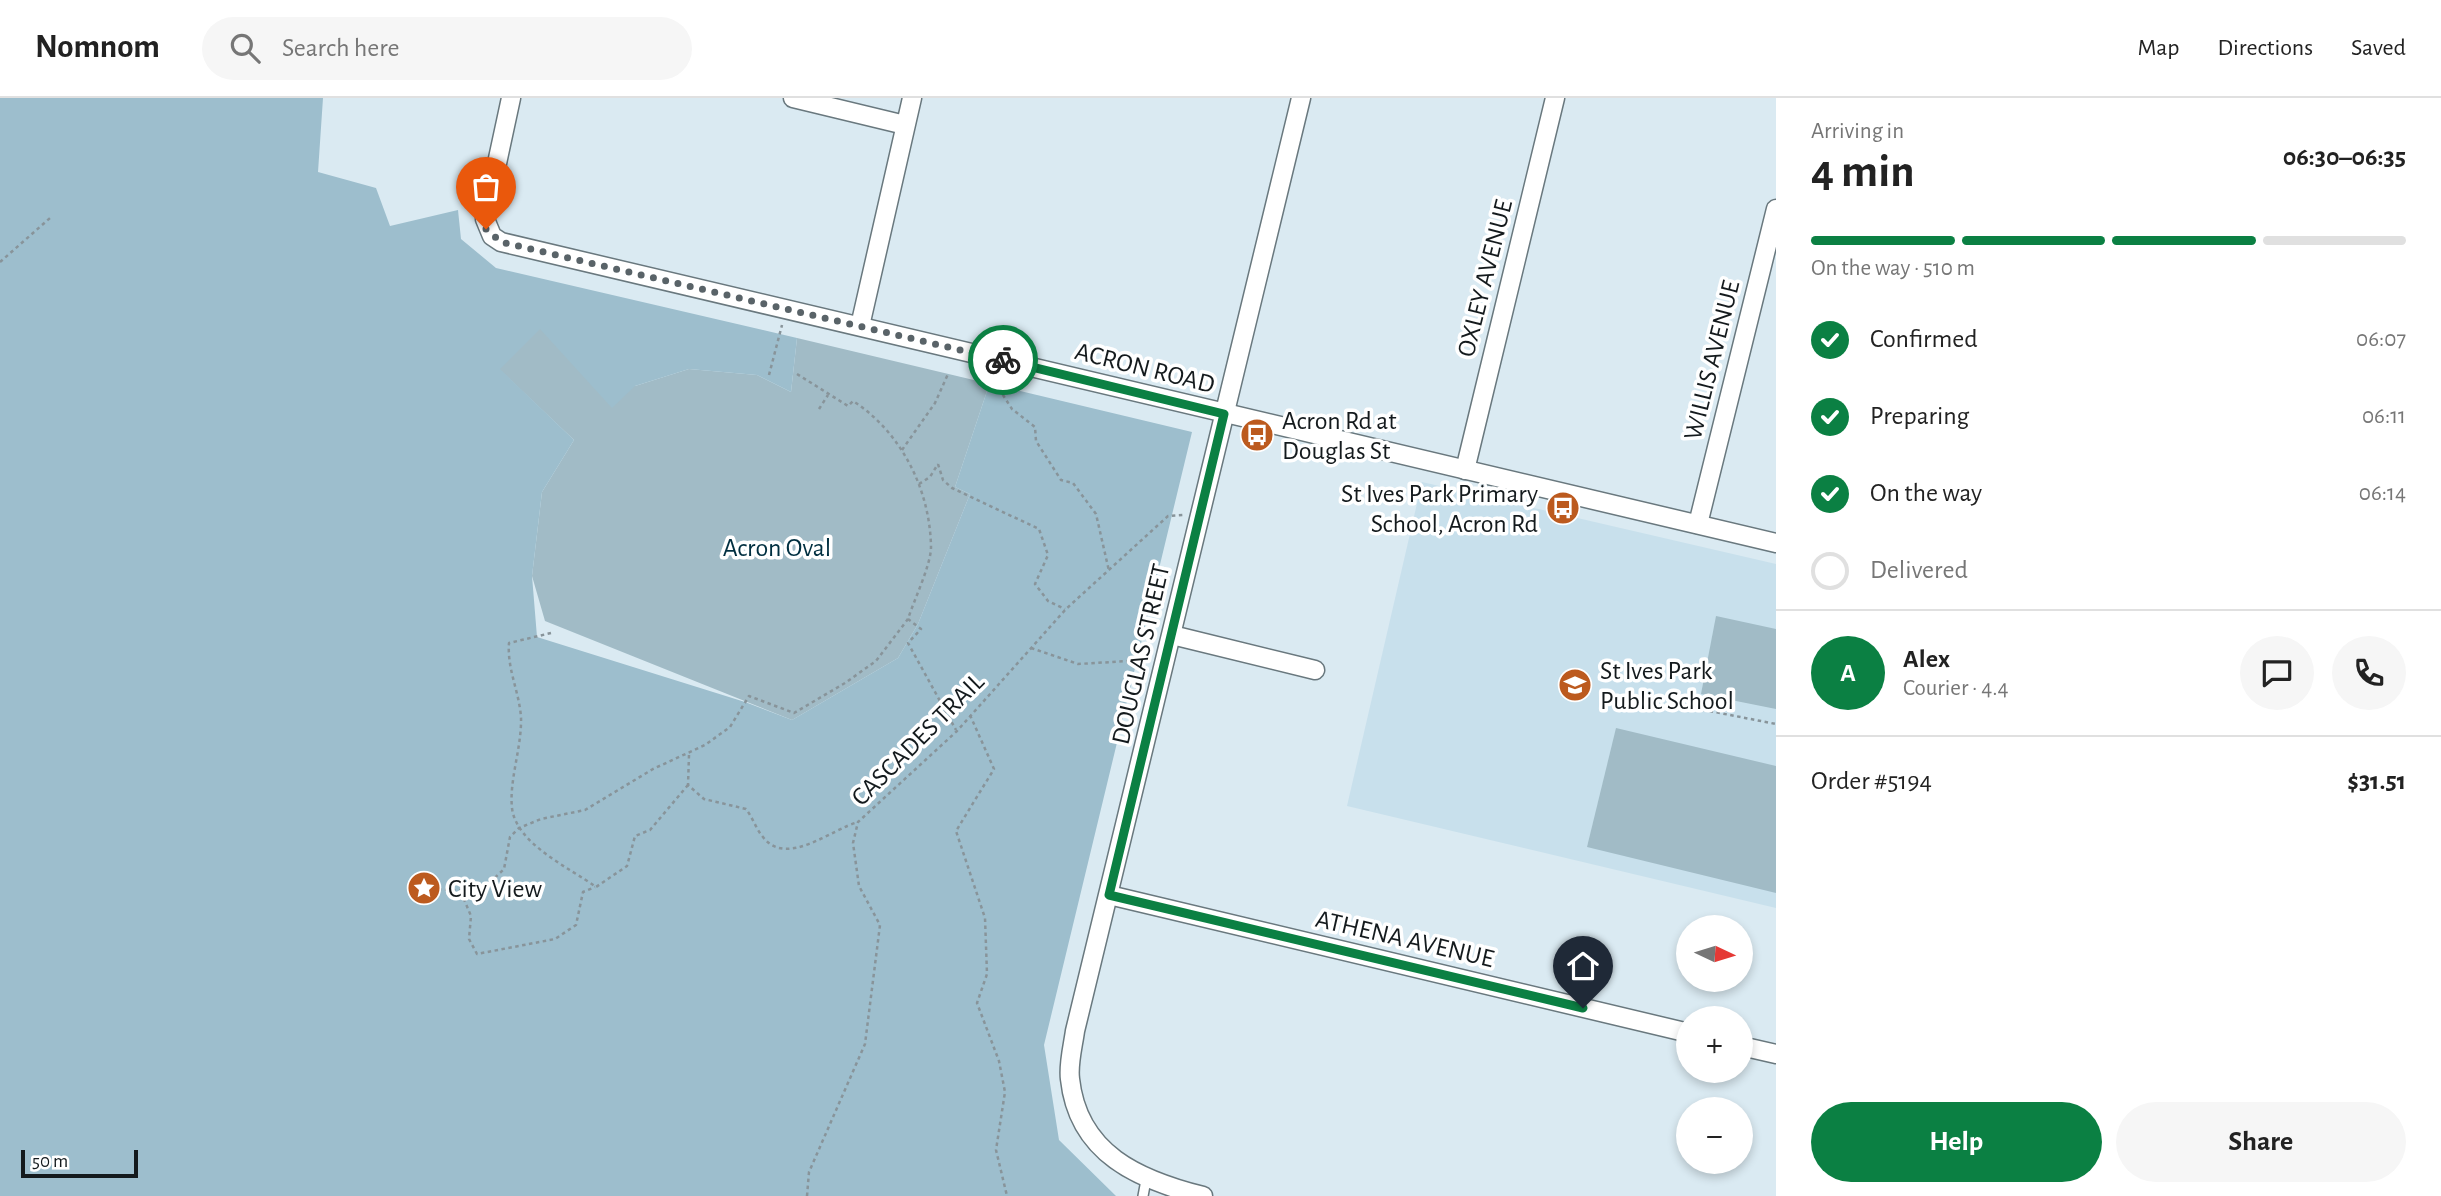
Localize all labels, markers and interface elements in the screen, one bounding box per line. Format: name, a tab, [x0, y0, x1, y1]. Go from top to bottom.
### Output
search box	[202, 17, 692, 80]
icon: search	[226, 29, 264, 67]
text: Nomnom	[35, 31, 160, 64]
text: Search here	[282, 35, 400, 61]
text: Map	[2137, 36, 2179, 60]
text: Directions	[2217, 36, 2313, 60]
text: Saved	[2351, 36, 2406, 60]
text: Arriving in	[1811, 120, 1904, 143]
text: 06:30–06:35	[2283, 144, 2406, 170]
text: 4 min	[1811, 149, 1915, 195]
pin	[456, 157, 516, 229]
icon: bag	[467, 168, 505, 206]
street label: OXLEY AVENUE	[1453, 197, 1517, 359]
text: On the way · 510 m	[1811, 257, 1975, 280]
street label: WILLIS AVENUE	[1680, 278, 1744, 443]
icon: check	[1811, 321, 1849, 359]
courier	[968, 325, 1038, 395]
text: Confirmed	[1870, 326, 1978, 352]
text: 06:07	[2356, 328, 2406, 351]
street label: ACRON ROAD	[1072, 338, 1217, 398]
icon: bike	[984, 341, 1022, 379]
icon: check	[1811, 398, 1849, 436]
text: Preparing	[1870, 403, 1969, 429]
text: 06:11	[2362, 405, 2406, 428]
place label: Acron Rd at Douglas St	[1282, 408, 1396, 464]
bus stop icon: Acron Rd at Douglas St	[1238, 416, 1276, 454]
icon: check	[1811, 475, 1849, 513]
text: On the way	[1870, 480, 1982, 506]
place label: St Ives Park Primary School, Acron Rd	[1341, 481, 1538, 537]
text: 06:14	[2359, 482, 2406, 505]
bus stop icon: St Ives Park Primary School, Acron Rd	[1544, 489, 1582, 527]
park label: Acron Oval	[723, 535, 831, 561]
text: Delivered	[1870, 557, 1968, 583]
street label: DOUGLAS STREET	[1108, 561, 1174, 747]
button: chat	[2240, 636, 2314, 710]
button: phone	[2332, 636, 2406, 710]
text: Alex	[1903, 646, 1950, 672]
place label: St Ives Park Public School	[1600, 658, 1734, 714]
text: A	[1840, 660, 1856, 686]
school or university icon: St Ives Park Public School	[1556, 666, 1594, 704]
street label: CASCADES TRAIL	[847, 668, 989, 811]
text: Courier · 4.4	[1903, 677, 2009, 700]
text: Order #5194	[1811, 768, 1932, 794]
text: $31.51	[2347, 768, 2406, 794]
place icon: City View	[405, 869, 443, 907]
place label: City View	[448, 876, 542, 902]
street label: ATHENA AVENUE	[1313, 906, 1496, 972]
north arrow	[1676, 915, 1754, 992]
map controls	[1676, 915, 1753, 1174]
pin	[1553, 936, 1613, 1008]
icon: home	[1564, 947, 1602, 985]
button: +	[1676, 1006, 1753, 1083]
button: −	[1676, 1097, 1753, 1174]
button: Help	[1811, 1102, 2102, 1182]
button: Share	[2116, 1102, 2406, 1182]
scale bar	[21, 1147, 138, 1179]
text: 50 m	[32, 1152, 68, 1171]

